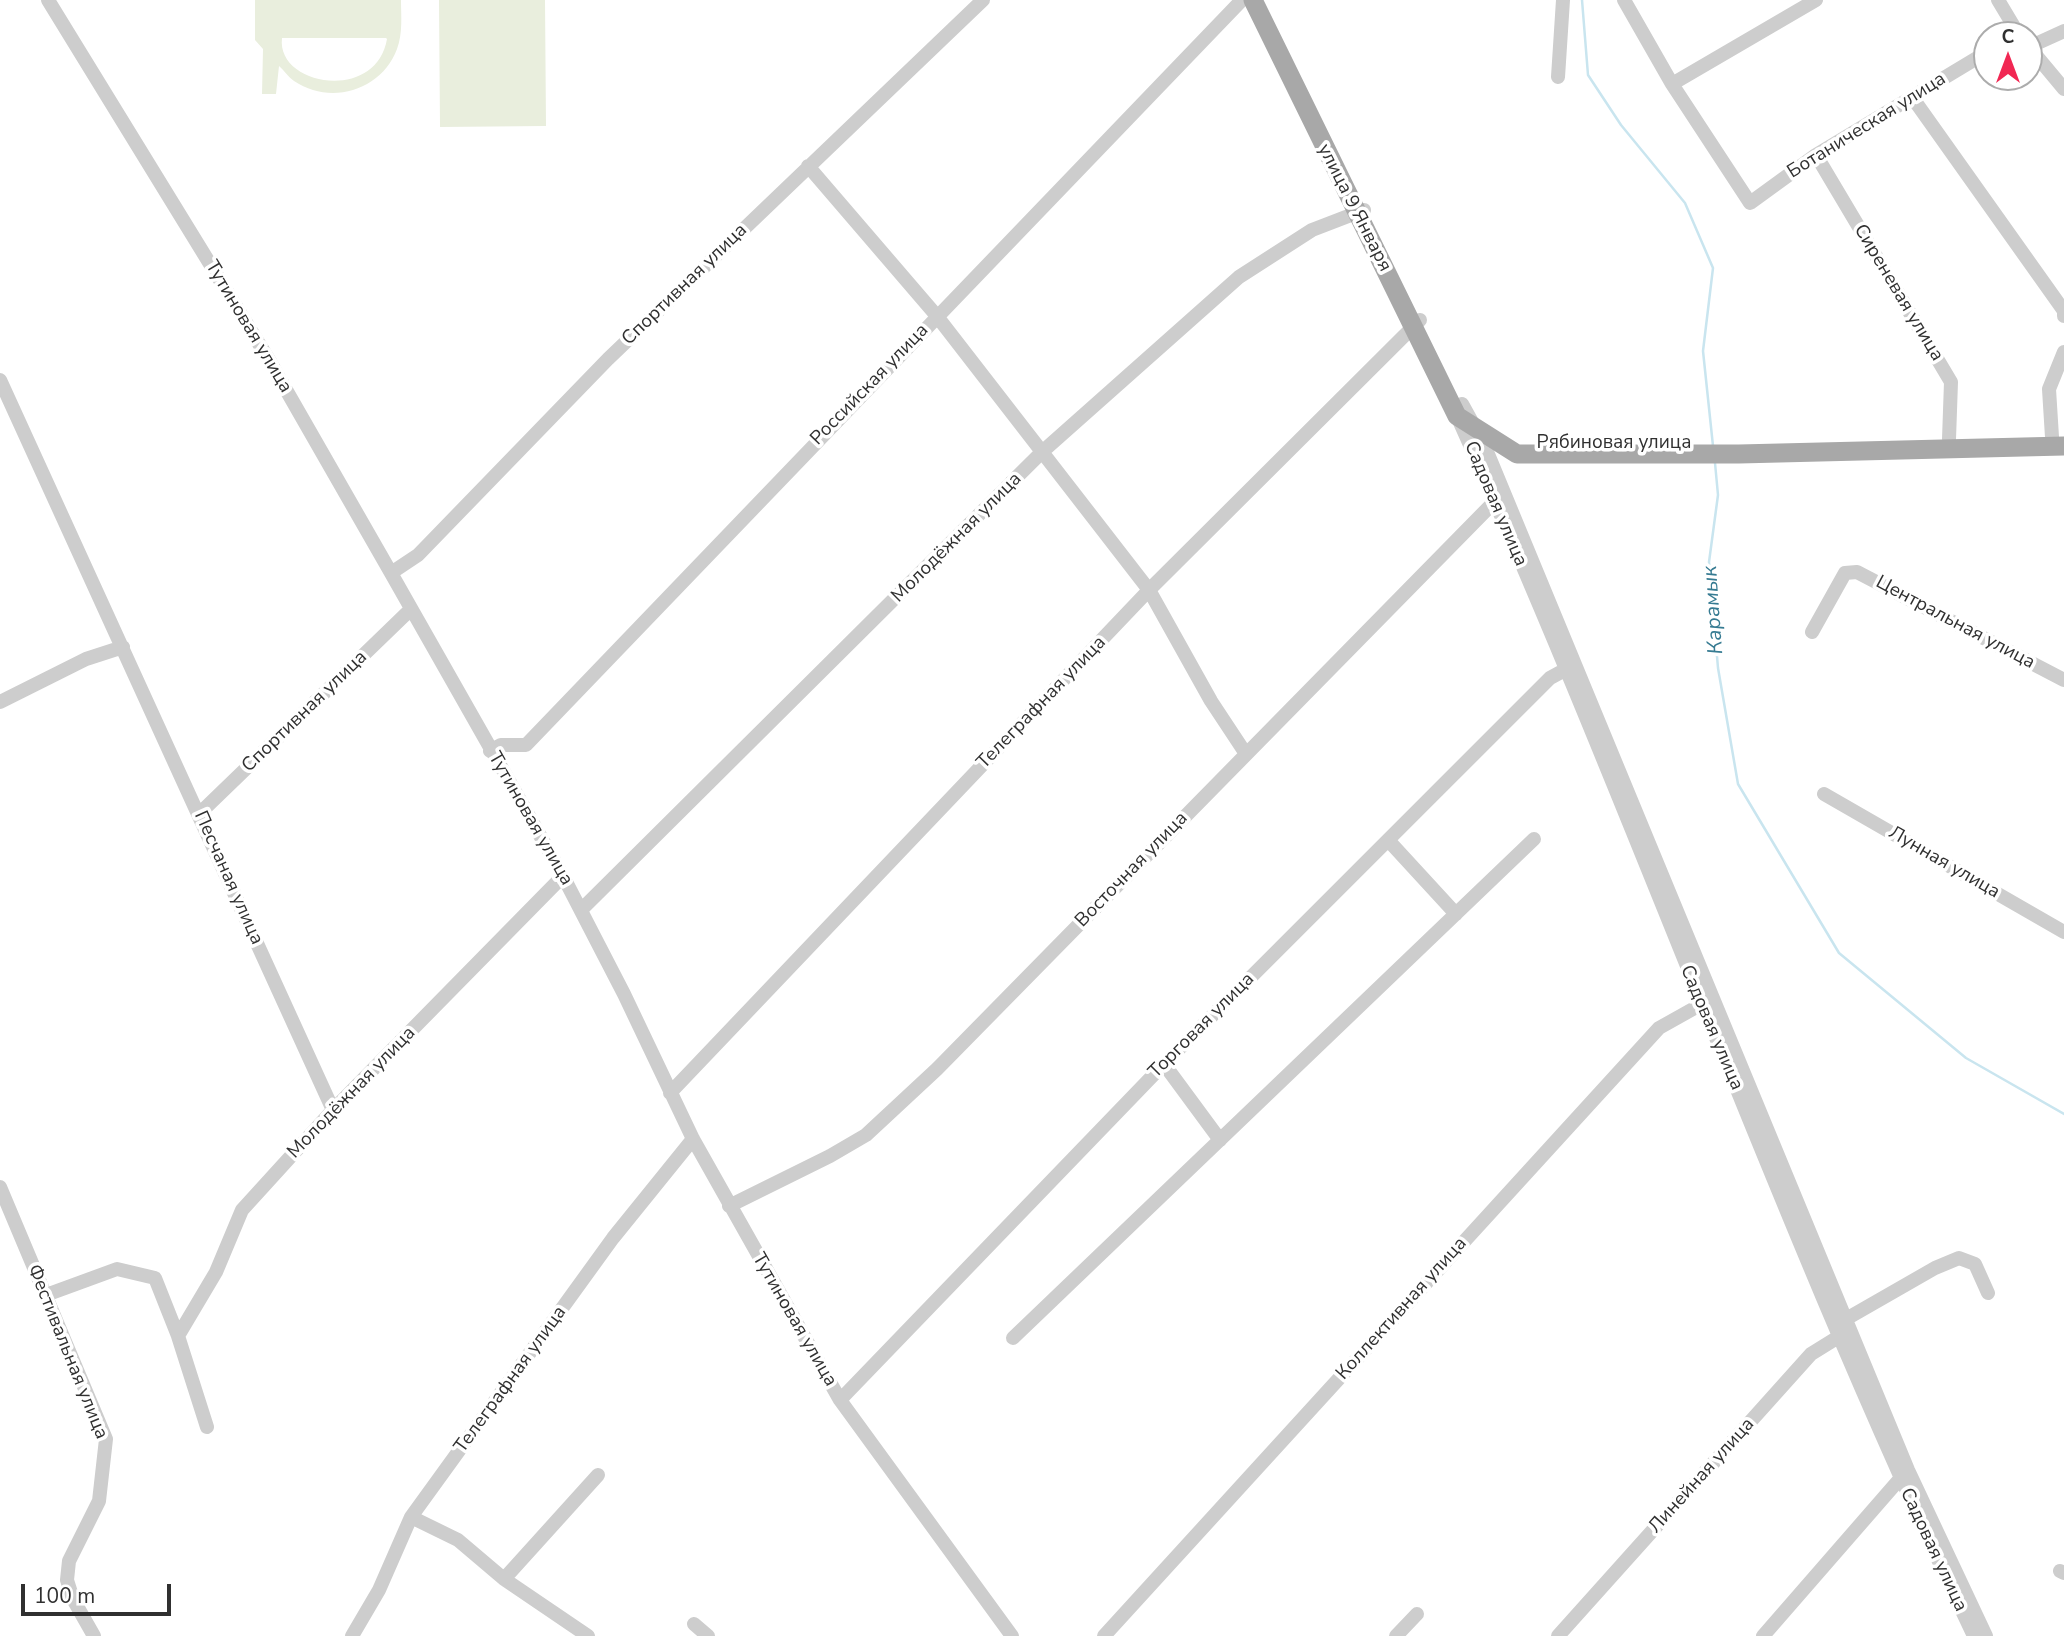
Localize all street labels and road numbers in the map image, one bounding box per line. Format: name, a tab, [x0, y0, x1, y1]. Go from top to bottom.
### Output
street label: Ботаническая улица	[1784, 68, 1950, 184]
street label: улица 9 Января	[1312, 140, 1396, 276]
street label: Спортивная улица	[618, 219, 752, 351]
street label: Сиреневая улица	[1848, 220, 1948, 366]
street label: Тутиновая улица	[200, 257, 296, 397]
street label: Российская улица	[806, 320, 934, 450]
street label: Рябиновая улица	[1537, 432, 1691, 454]
street label: Садовая улица	[1458, 438, 1532, 570]
street label: Молодёжная улица	[887, 468, 1027, 608]
street label: Центральная улица	[1871, 571, 2039, 675]
street label: Телеграфная улица	[973, 632, 1111, 774]
street label: Спортивная улица	[238, 646, 372, 778]
street label: Тутиновая улица	[483, 748, 577, 890]
street label: Песчаная улица	[188, 808, 268, 948]
street label: Восточная улица	[1071, 808, 1193, 932]
street label: Лунная улица	[1884, 822, 2004, 904]
street label: Садовая улица	[1674, 962, 1748, 1094]
street label: Торговая улица	[1145, 969, 1259, 1083]
street label: Молодёжная улица	[283, 1022, 421, 1164]
street label: Коллективная улица	[1332, 1233, 1472, 1385]
street label: Тутиновая улица	[747, 1249, 841, 1391]
street label: Фестивальная улица	[22, 1261, 112, 1443]
street label: Телеграфная улица	[450, 1302, 572, 1458]
street label: Линейная улица	[1644, 1414, 1760, 1538]
street label: Садовая улица	[1894, 1485, 1972, 1615]

